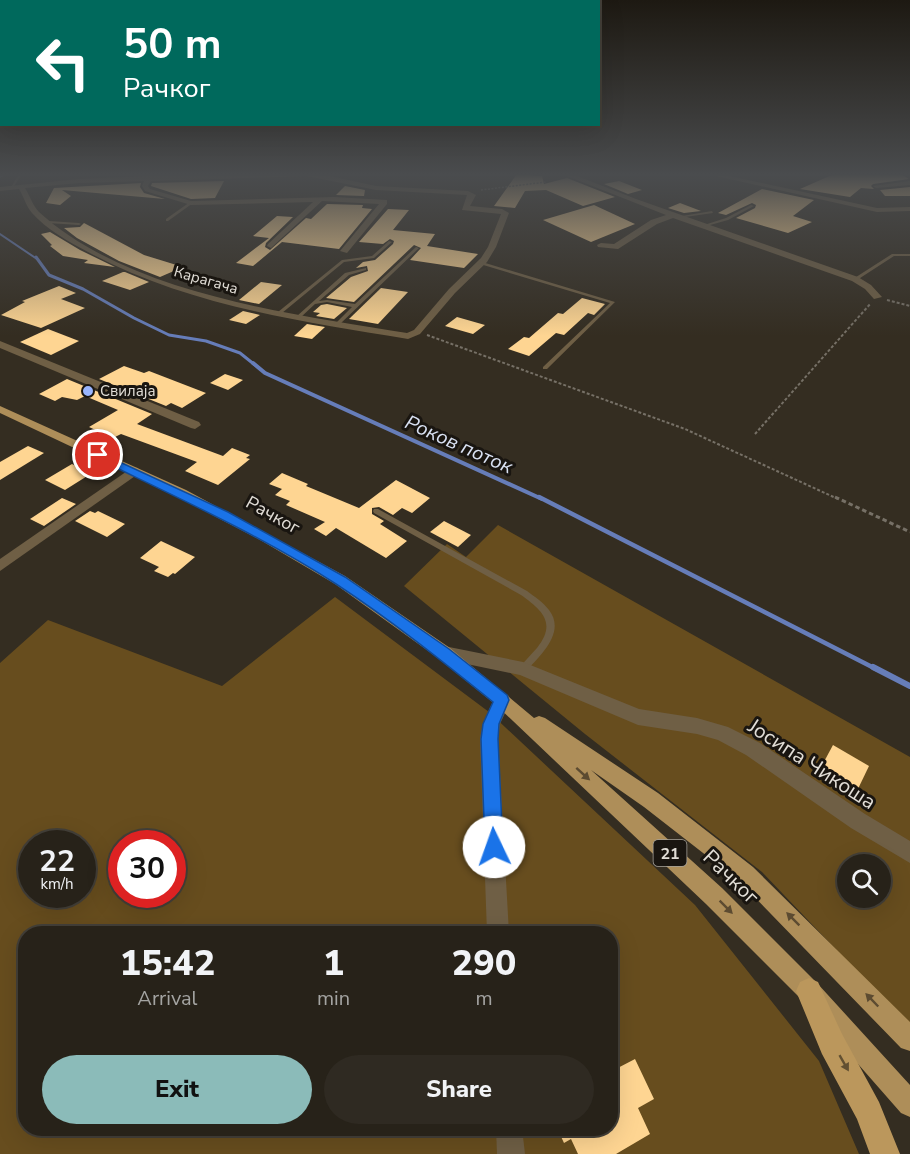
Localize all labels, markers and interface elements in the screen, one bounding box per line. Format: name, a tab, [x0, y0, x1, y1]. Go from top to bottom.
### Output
text: 50 m	[123, 16, 222, 73]
icon: left	[24, 24, 102, 102]
text: Рачког	[123, 70, 210, 107]
street label: Карагача	[172, 261, 240, 299]
place label: Свилаја	[100, 381, 156, 401]
marker: Свилаја	[81, 384, 95, 398]
water label: Роков поток	[401, 409, 517, 480]
pin	[72, 429, 123, 480]
icon: arrive	[81, 438, 114, 471]
street label: Рачког	[242, 490, 304, 540]
street label: Јосипа Чикоша	[742, 712, 881, 816]
one-way arrow	[575, 767, 590, 780]
position arrow	[462, 815, 526, 879]
speed limit sign: 30	[108, 830, 186, 908]
road number: 21	[654, 840, 686, 866]
text: 22	[39, 841, 75, 882]
street label: Рачког	[697, 843, 765, 911]
map controls	[837, 854, 891, 908]
button: search	[837, 854, 891, 908]
text: km/h	[40, 874, 74, 894]
one-way arrow	[718, 899, 732, 913]
one-way arrow	[787, 913, 801, 927]
text: 15:42	[120, 939, 215, 988]
text: 1	[323, 939, 344, 988]
text: 290	[452, 939, 516, 988]
text: Arrival	[137, 985, 198, 1012]
text: min	[317, 985, 350, 1012]
text: m	[475, 985, 493, 1012]
one-way arrow	[866, 993, 880, 1007]
button: Exit	[42, 1055, 312, 1124]
button: Share	[324, 1055, 594, 1124]
one-way arrow	[838, 1055, 849, 1071]

